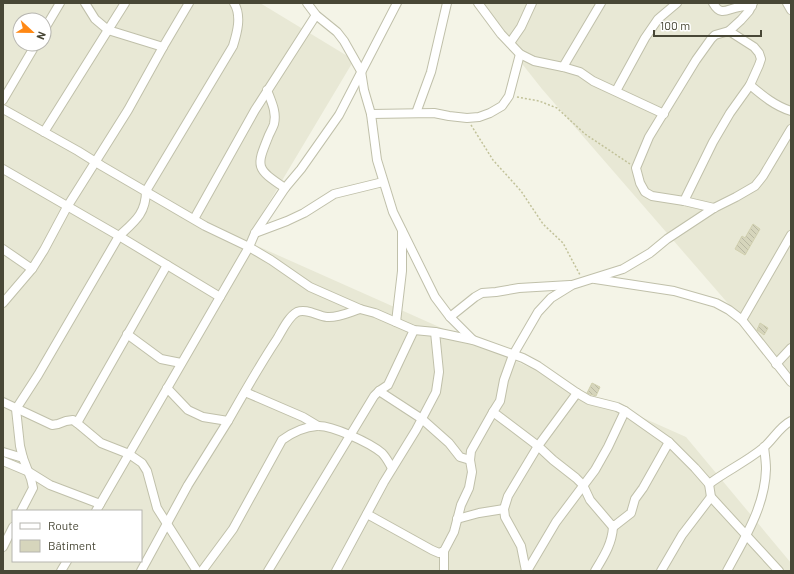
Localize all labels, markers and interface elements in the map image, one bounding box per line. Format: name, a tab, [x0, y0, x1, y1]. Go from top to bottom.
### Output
north arrow	[12, 12, 52, 52]
scale bar	[654, 12, 761, 38]
text: 100 m	[660, 18, 690, 32]
text: N	[34, 30, 49, 42]
legend	[12, 510, 142, 562]
text: Route	[48, 518, 79, 532]
text: Bâtiment	[48, 538, 96, 552]

